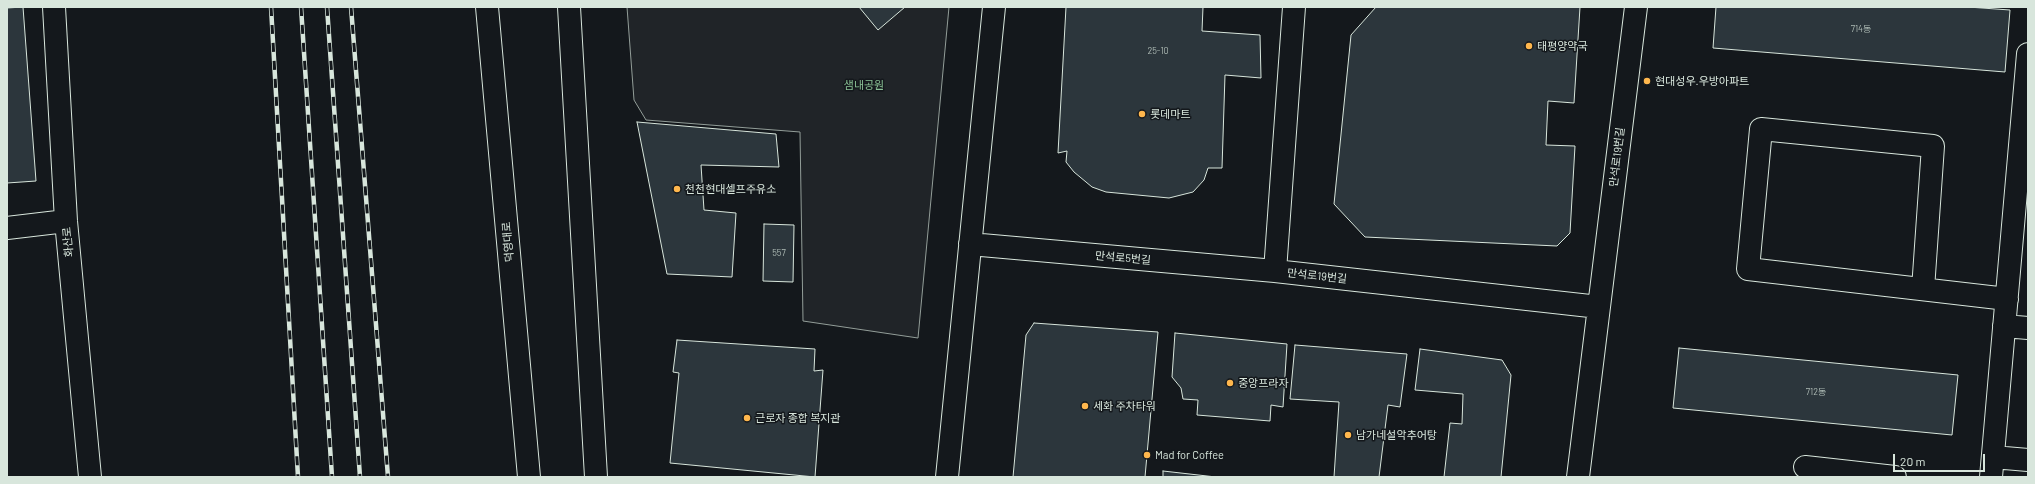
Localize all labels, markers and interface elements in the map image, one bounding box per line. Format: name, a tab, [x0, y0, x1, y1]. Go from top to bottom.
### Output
house number: 714동	[1851, 24, 1871, 34]
place label: 태평양약국	[1537, 39, 1588, 53]
marker: 태평양약국	[1524, 41, 1534, 51]
house number: 25-10	[1147, 46, 1169, 56]
place label: 현대성우.우방아파트	[1655, 74, 1749, 88]
marker: 현대성우.우방아파트	[1642, 76, 1652, 86]
park label: 샘내공원	[844, 78, 884, 92]
place label: 롯데마트	[1150, 107, 1190, 121]
marker: 롯데마트	[1137, 109, 1147, 119]
street label: 만석로19번길	[1607, 126, 1627, 188]
place label: 천천현대셀프주유소	[685, 182, 776, 196]
marker: 천천현대셀프주유소	[672, 184, 682, 194]
street label: 덕영대로	[500, 221, 516, 263]
street label: 화산로	[60, 226, 76, 258]
house number: 557	[772, 248, 786, 258]
street label: 만석로5번길	[1094, 249, 1152, 267]
street label: 만석로19번길	[1286, 266, 1348, 286]
place label: 중앙프라자	[1238, 376, 1289, 390]
marker: 중앙프라자	[1225, 378, 1235, 388]
house number: 712동	[1806, 387, 1826, 397]
place label: 세화 주차타워	[1093, 399, 1156, 413]
marker: 세화 주차타워	[1080, 401, 1090, 411]
place label: 근로자 종합 복지관	[755, 411, 840, 425]
marker: 근로자 종합 복지관	[742, 413, 752, 423]
place label: 남가네설악추어탕	[1356, 428, 1437, 442]
marker: 남가네설악추어탕	[1343, 430, 1353, 440]
scale bar	[1895, 446, 1987, 472]
place label: Mad for Coffee	[1155, 448, 1224, 462]
marker: Mad for Coffee	[1142, 450, 1152, 460]
text: 20 m	[1900, 454, 1926, 468]

